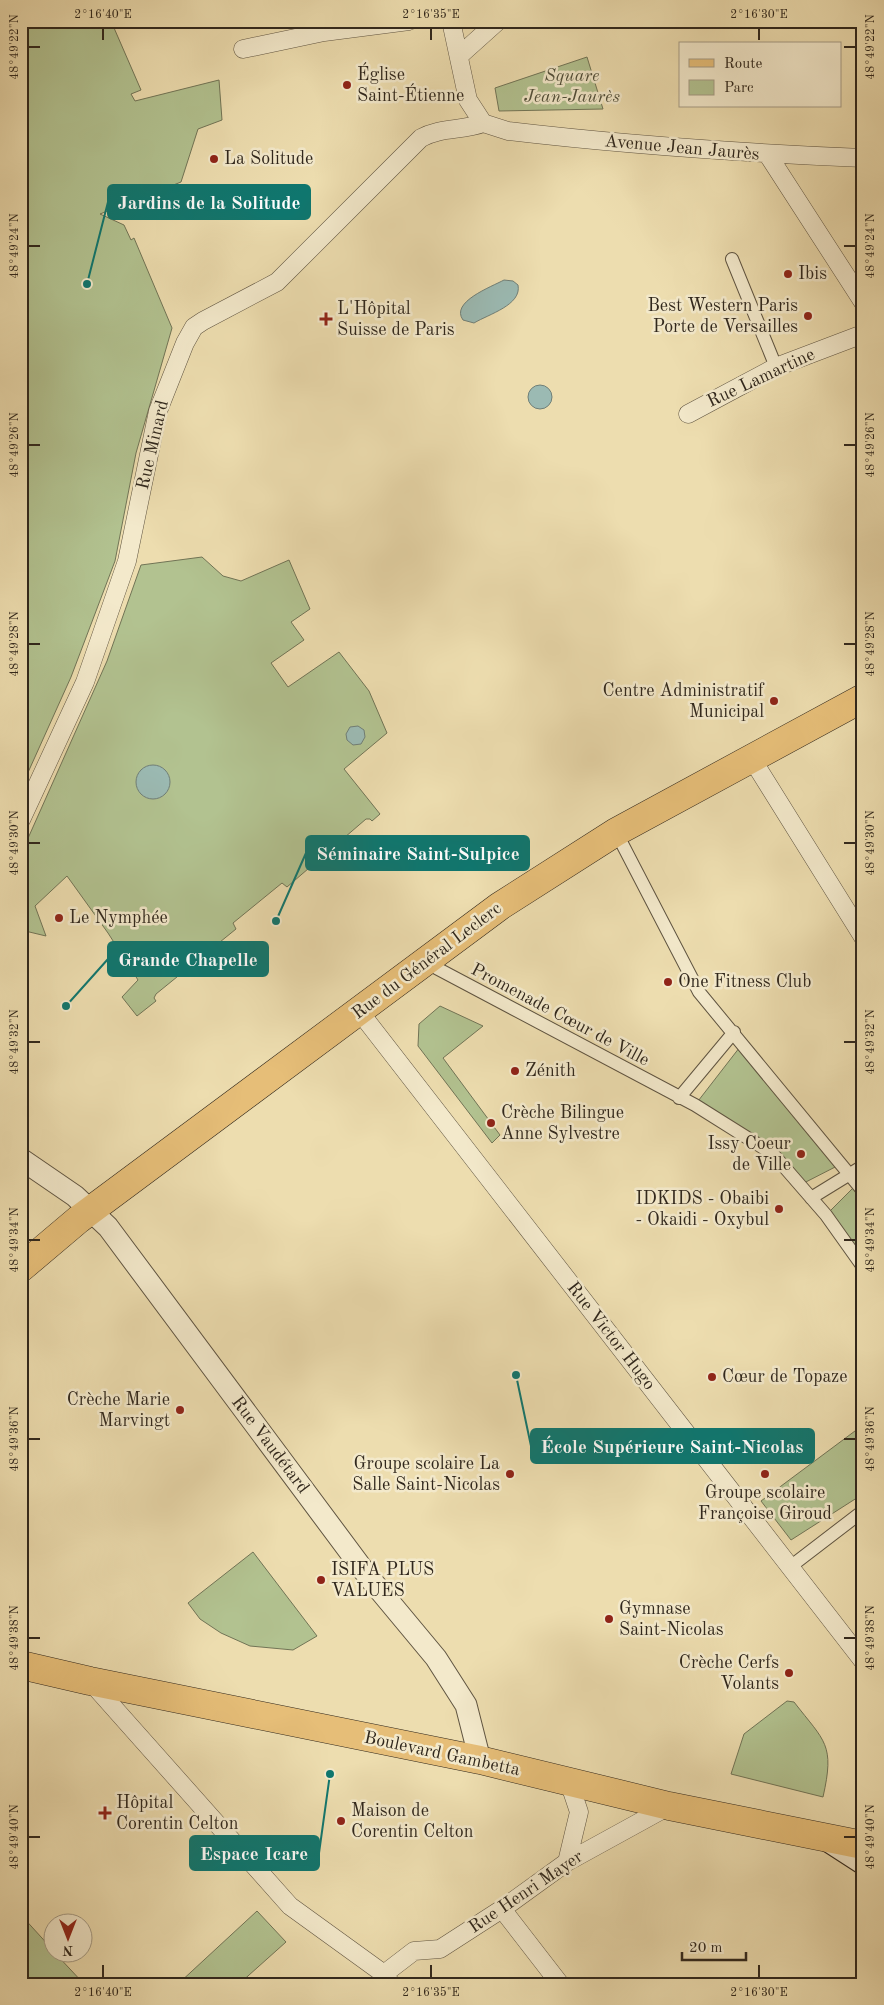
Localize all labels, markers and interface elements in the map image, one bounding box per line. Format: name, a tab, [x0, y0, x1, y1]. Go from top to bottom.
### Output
text: 2°16'35"E	[402, 8, 460, 21]
text: 2°16'40"E	[74, 9, 132, 21]
text: 2°16'30"E	[730, 9, 788, 21]
text: 48°49'22"N	[9, 14, 21, 80]
text: 48°49'22"N	[865, 14, 877, 80]
legend	[679, 42, 842, 108]
text: Route	[724, 57, 762, 72]
place label: Église Saint-Étienne	[357, 62, 464, 105]
park label: Square Jean-Jaurès	[524, 67, 620, 106]
marker: Église Saint-Étienne	[341, 79, 353, 91]
text: Parc	[724, 81, 754, 96]
street label: Avenue Jean Jaurès	[604, 132, 760, 164]
place label: La Solitude	[224, 150, 313, 168]
marker: La Solitude	[208, 153, 220, 165]
callout: Jardins de la Solitude	[108, 185, 310, 219]
text: Jardins de la Solitude	[118, 195, 300, 214]
text: 48°49'24"N	[9, 213, 21, 279]
text: 48°49'24"N	[865, 213, 877, 279]
place label: Ibis	[798, 265, 827, 283]
marker: Ibis	[782, 268, 794, 280]
place label: Best Western Paris Porte de Versailles	[647, 297, 798, 336]
place label: L'Hôpital Suisse de Paris	[337, 300, 455, 339]
marker: Best Western Paris Porte de Versailles	[802, 310, 814, 322]
marker: L'Hôpital Suisse de Paris	[319, 312, 333, 326]
street label: Rue Lamartine	[704, 345, 818, 411]
street label: Rue Minard	[134, 399, 172, 491]
text: 48°49'26"N	[9, 412, 21, 478]
text: 48°49'26"N	[865, 412, 877, 478]
text: 48°49'28"N	[9, 611, 21, 677]
text: 48°49'28"N	[865, 611, 877, 677]
place label: Centre Administratif Municipal	[603, 682, 765, 721]
marker: Centre Administratif Municipal	[768, 695, 780, 707]
text: 48°49'30"N	[9, 810, 21, 876]
text: 48°49'30"N	[865, 810, 877, 876]
callout: Séminaire Saint-Sulpice	[306, 836, 529, 870]
text: Séminaire Saint-Sulpice	[316, 846, 520, 865]
street label: Rue du Général Leclerc	[349, 899, 505, 1023]
place label: Le Nymphée	[69, 909, 168, 927]
marker: Le Nymphée	[53, 912, 65, 924]
callout: Grande Chapelle	[108, 942, 268, 976]
text: Grande Chapelle	[118, 952, 258, 971]
street label: Promenade Cœur de Ville	[468, 960, 652, 1070]
place label: One Fitness Club	[678, 973, 811, 991]
marker: One Fitness Club	[662, 976, 674, 988]
text: 48°49'32"N	[9, 1009, 21, 1075]
text: 48°49'32"N	[865, 1009, 877, 1075]
place label: Zénith	[525, 1062, 576, 1080]
marker: Zénith	[509, 1065, 521, 1077]
place label: Crèche Bilingue Anne Sylvestre	[501, 1104, 624, 1143]
marker: Crèche Bilingue Anne Sylvestre	[485, 1117, 497, 1129]
place label: Issy Coeur de Ville	[707, 1135, 792, 1174]
marker: Issy Coeur de Ville	[795, 1148, 807, 1160]
place label: IDKIDS - Obaibi - Okaidi - Oxybul	[635, 1190, 769, 1229]
marker: IDKIDS - Obaibi - Okaidi - Oxybul	[773, 1203, 785, 1215]
text: 48°49'34"N	[9, 1207, 21, 1273]
text: 48°49'34"N	[865, 1207, 877, 1273]
street label: Rue Victor Hugo	[563, 1279, 659, 1393]
place label: Cœur de Topaze	[722, 1368, 848, 1386]
marker: Cœur de Topaze	[706, 1371, 718, 1383]
place label: Crèche Marie Marvingt	[67, 1391, 170, 1430]
street label: Rue Vaudétard	[228, 1393, 312, 1497]
marker: Crèche Marie Marvingt	[174, 1404, 186, 1416]
text: 48°49'36"N	[9, 1406, 21, 1472]
text: 48°49'36"N	[865, 1406, 877, 1472]
callout: École Supérieure Saint-Nicolas	[531, 1429, 814, 1463]
text: École Supérieure Saint-Nicolas	[541, 1435, 803, 1458]
place label: Groupe scolaire La Salle Saint-Nicolas	[352, 1455, 500, 1494]
marker: Groupe scolaire La Salle Saint-Nicolas	[504, 1468, 516, 1480]
marker: Groupe scolaire Françoise Giroud	[759, 1468, 771, 1480]
place label: Groupe scolaire Françoise Giroud	[698, 1484, 832, 1523]
place label: ISIFA PLUS VALUES	[331, 1561, 434, 1600]
marker: ISIFA PLUS VALUES	[315, 1574, 327, 1586]
place label: Gymnase Saint-Nicolas	[619, 1600, 724, 1639]
text: 48°49'38"N	[9, 1605, 21, 1671]
text: 48°49'38"N	[865, 1605, 877, 1671]
marker: Gymnase Saint-Nicolas	[603, 1613, 615, 1625]
place label: Crèche Cerfs Volants	[679, 1654, 779, 1693]
marker: Crèche Cerfs Volants	[783, 1667, 795, 1679]
street label: Boulevard Gambetta	[362, 1729, 522, 1779]
place label: Hôpital Corentin Celton	[116, 1794, 239, 1833]
place label: Maison de Corentin Celton	[351, 1802, 474, 1841]
text: 48°49'40"N	[9, 1804, 21, 1870]
text: 48°49'40"N	[865, 1804, 877, 1870]
marker: Hôpital Corentin Celton	[98, 1806, 112, 1820]
marker: Maison de Corentin Celton	[335, 1815, 347, 1827]
callout: Espace Icare	[190, 1836, 319, 1870]
text: Espace Icare	[200, 1846, 308, 1865]
street label: Rue Henri Mayer	[466, 1847, 587, 1937]
north arrow	[42, 1912, 92, 1962]
scale bar	[682, 1930, 745, 1962]
text: 20 m	[689, 1941, 723, 1956]
text: N	[62, 1943, 73, 1957]
text: 2°16'35"E	[402, 1986, 460, 1999]
text: 2°16'40"E	[74, 1987, 132, 1999]
text: 2°16'30"E	[730, 1987, 788, 1999]

